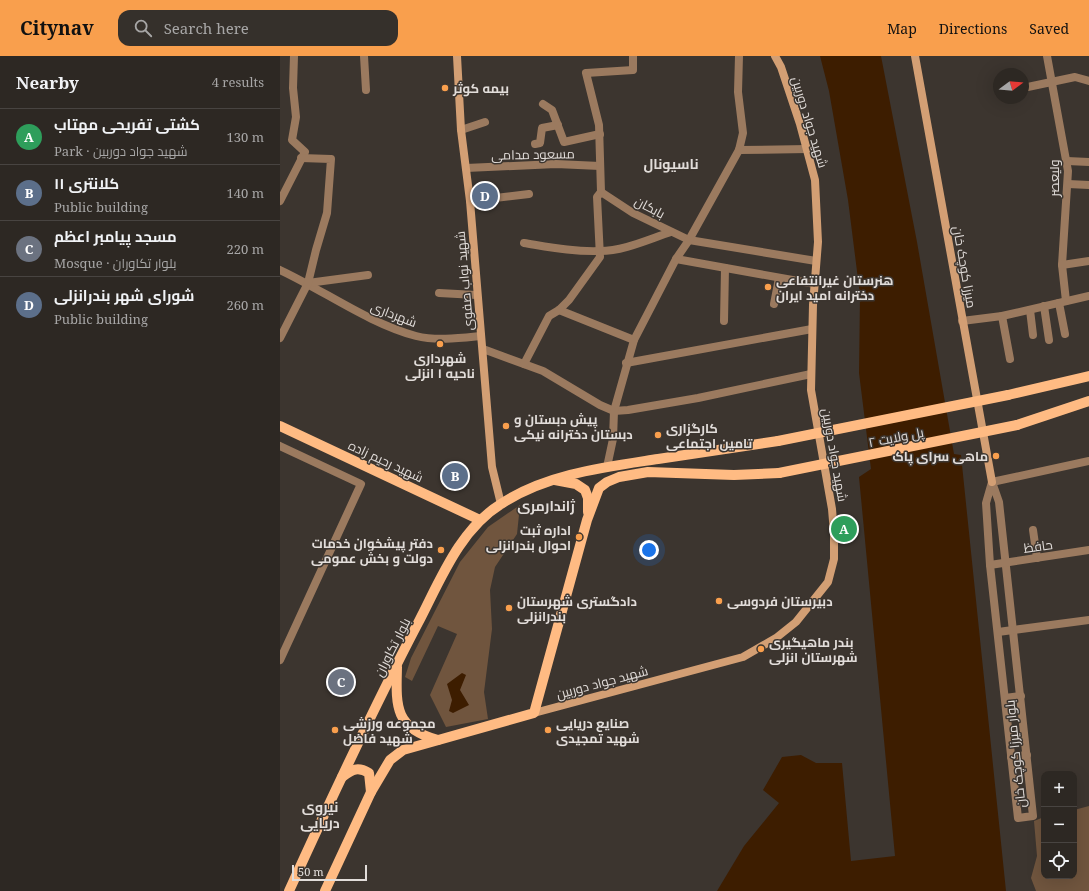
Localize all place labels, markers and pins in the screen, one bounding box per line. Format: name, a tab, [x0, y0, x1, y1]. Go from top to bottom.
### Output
place label: بیمه کوثر	[452, 79, 509, 97]
marker: بیمه کوثر	[440, 83, 450, 93]
pin: D	[472, 181, 498, 211]
place label: هنرستان غیرانتفاعی دخترانه امید ایران	[776, 271, 894, 304]
marker: هنرستان غیرانتفاعی دخترانه امید ایران	[763, 282, 773, 292]
marker: شهرداری ناحیه ۱ انزلی	[435, 339, 445, 349]
place label: شهرداری ناحیه ۱ انزلی	[405, 349, 475, 382]
place label: پیش دبستان و دبستان دخترانه نیکی	[514, 410, 633, 443]
place label: کارگزاری تامین اجتماعی	[666, 419, 752, 452]
marker: پیش دبستان و دبستان دخترانه نیکی	[501, 421, 511, 431]
marker: کارگزاری تامین اجتماعی	[653, 430, 663, 440]
place label: ماهی سرای پاک	[893, 447, 988, 466]
marker: ماهی سرای پاک	[991, 451, 1001, 461]
pin: B	[442, 461, 468, 491]
pin: A	[831, 514, 857, 544]
place label: اداره ثبت احوال بندرانزلی	[486, 521, 571, 554]
marker: اداره ثبت احوال بندرانزلی	[574, 532, 584, 542]
place label: دفتر پیشخوان خدمات دولت و بخش عمومی	[311, 534, 433, 567]
marker: دفتر پیشخوان خدمات دولت و بخش عمومی	[436, 545, 446, 555]
place label: دادگستری شهرستان بندرانزلی	[517, 592, 637, 625]
place label: دبیرستان فردوسی	[727, 592, 833, 610]
marker: دبیرستان فردوسی	[714, 596, 724, 606]
marker: دادگستری شهرستان بندرانزلی	[504, 603, 514, 613]
place label: بندر ماهیگیری شهرستان انزلی	[769, 633, 858, 666]
marker: بندر ماهیگیری شهرستان انزلی	[756, 644, 766, 654]
pin: C	[328, 667, 354, 697]
place label: مجموعه ورزشی شهید فاضل	[343, 714, 436, 747]
place label: صنایع دریایی شهید تمجیدی	[556, 714, 640, 747]
marker: مجموعه ورزشی شهید فاضل	[330, 725, 340, 735]
marker: صنایع دریایی شهید تمجیدی	[543, 725, 553, 735]

